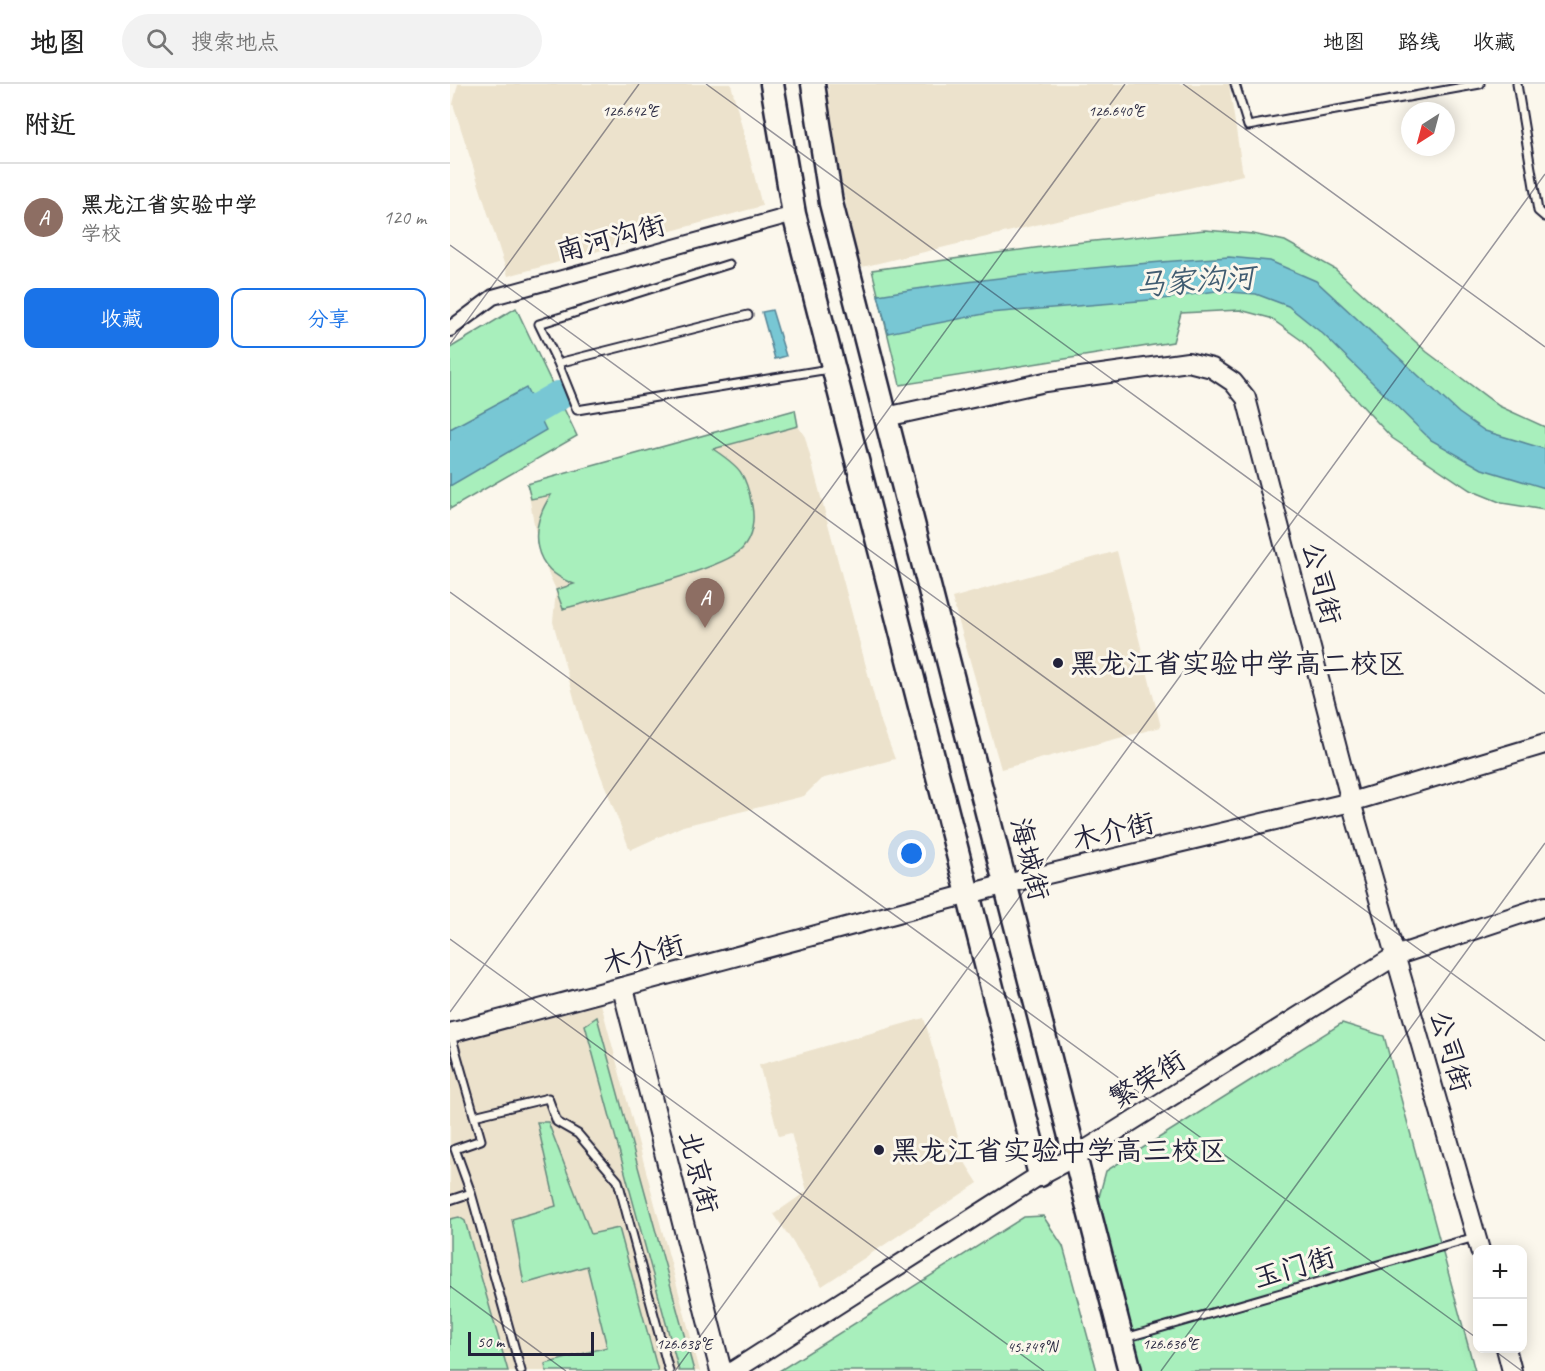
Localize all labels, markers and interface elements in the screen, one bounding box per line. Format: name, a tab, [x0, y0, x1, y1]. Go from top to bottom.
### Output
search box	[122, 14, 542, 68]
text: 地图	[30, 25, 86, 60]
icon: search	[143, 25, 176, 58]
text: 搜索地点	[191, 28, 279, 56]
text: 地图	[1323, 29, 1365, 55]
text: 路线	[1398, 29, 1440, 55]
text: 收藏	[1473, 29, 1515, 55]
text: 126.642°E	[602, 102, 660, 121]
text: 126.640°E	[1088, 102, 1146, 121]
north arrow	[1401, 102, 1455, 156]
text: 附近	[24, 108, 76, 141]
text: 黑龙江省实验中学	[81, 191, 257, 219]
text: A	[38, 205, 49, 230]
text: 120 m	[383, 205, 426, 230]
street label: 南河沟街	[552, 207, 670, 269]
text: 学校	[81, 221, 121, 246]
water label: 马家沟河	[1134, 258, 1261, 304]
button: 收藏	[24, 288, 219, 348]
button: 分享	[231, 288, 426, 348]
street label: 公司街	[1295, 538, 1349, 628]
pin: A	[686, 578, 724, 628]
place label: 黑龙江省实验中学高二校区	[1070, 646, 1406, 681]
marker: 黑龙江省实验中学高二校区	[1051, 656, 1065, 670]
street label: 木介街	[1068, 804, 1158, 858]
street label: 海城街	[1003, 814, 1057, 904]
your location	[897, 839, 926, 868]
street label: 木介街	[598, 926, 688, 982]
street label: 公司街	[1423, 1006, 1479, 1096]
street label: 繁荣街	[1102, 1042, 1192, 1116]
street label: 北京街	[672, 1127, 726, 1217]
place label: 黑龙江省实验中学高三校区	[891, 1133, 1227, 1168]
marker: 黑龙江省实验中学高三校区	[872, 1143, 886, 1157]
street label: 玉门街	[1249, 1239, 1339, 1295]
map controls	[1473, 1245, 1527, 1353]
button: +	[1473, 1245, 1527, 1299]
button: −	[1473, 1299, 1527, 1353]
scale bar	[468, 1329, 594, 1356]
text: 50 m	[477, 1332, 504, 1352]
text: 126.638°E	[656, 1335, 714, 1354]
text: 126.636°E	[1142, 1335, 1200, 1354]
text: 45.749°N	[1007, 1338, 1060, 1357]

